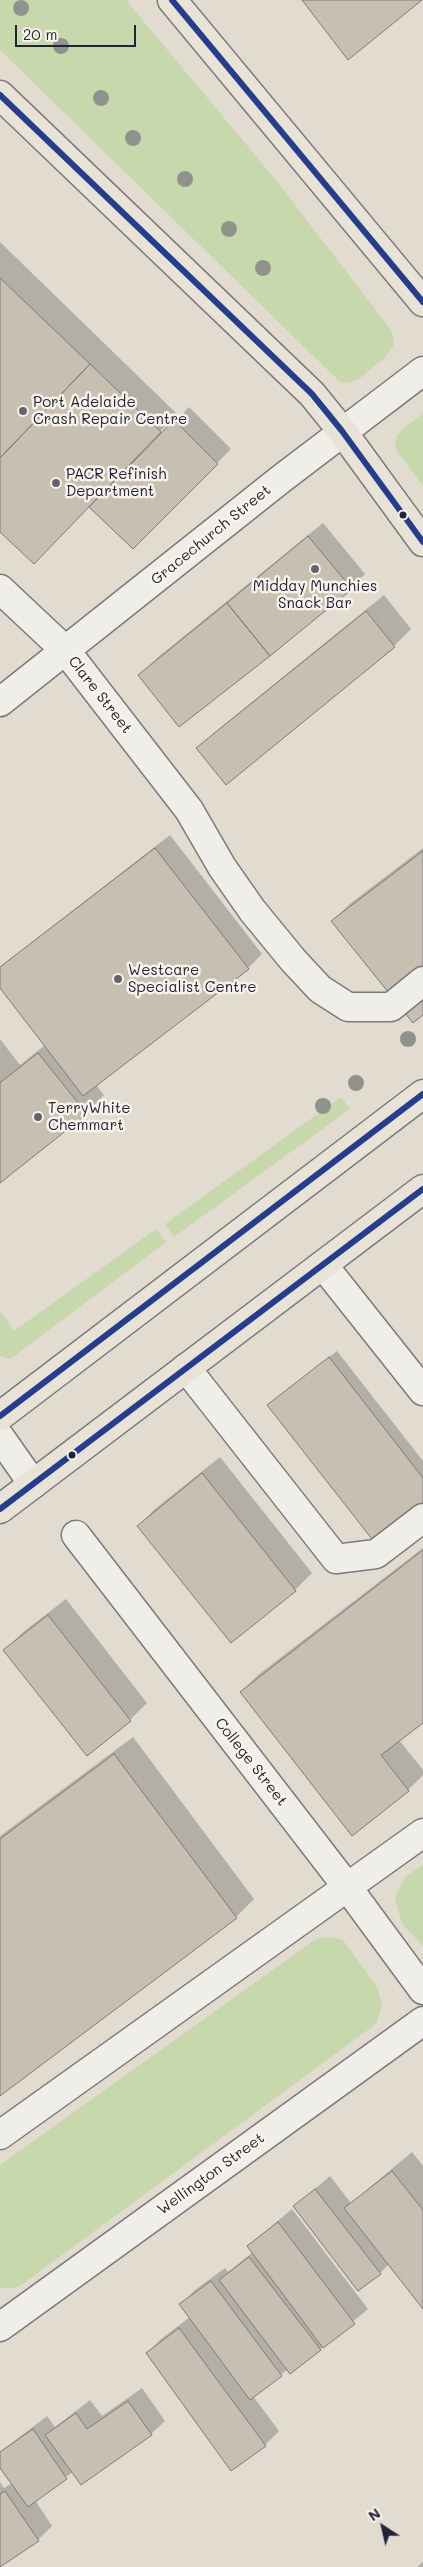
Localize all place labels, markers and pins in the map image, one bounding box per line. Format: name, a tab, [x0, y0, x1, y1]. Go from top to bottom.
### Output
place label: Port Adelaide Crash Repair Centre	[33, 393, 187, 428]
marker: Port Adelaide Crash Repair Centre	[17, 405, 29, 417]
place label: PACR Refinish Department	[66, 465, 167, 500]
marker: PACR Refinish Department	[50, 477, 62, 489]
unlabelled marker	[398, 510, 408, 520]
marker: Midday Munchies Snack Bar	[309, 563, 321, 575]
place label: Midday Munchies Snack Bar	[253, 577, 377, 612]
place label: Westcare Specialist Centre	[128, 961, 257, 996]
marker: Westcare Specialist Centre	[112, 973, 124, 985]
place label: TerryWhite Chemmart	[48, 1099, 131, 1134]
marker: TerryWhite Chemmart	[32, 1111, 44, 1123]
unlabelled marker	[67, 1450, 77, 1460]

